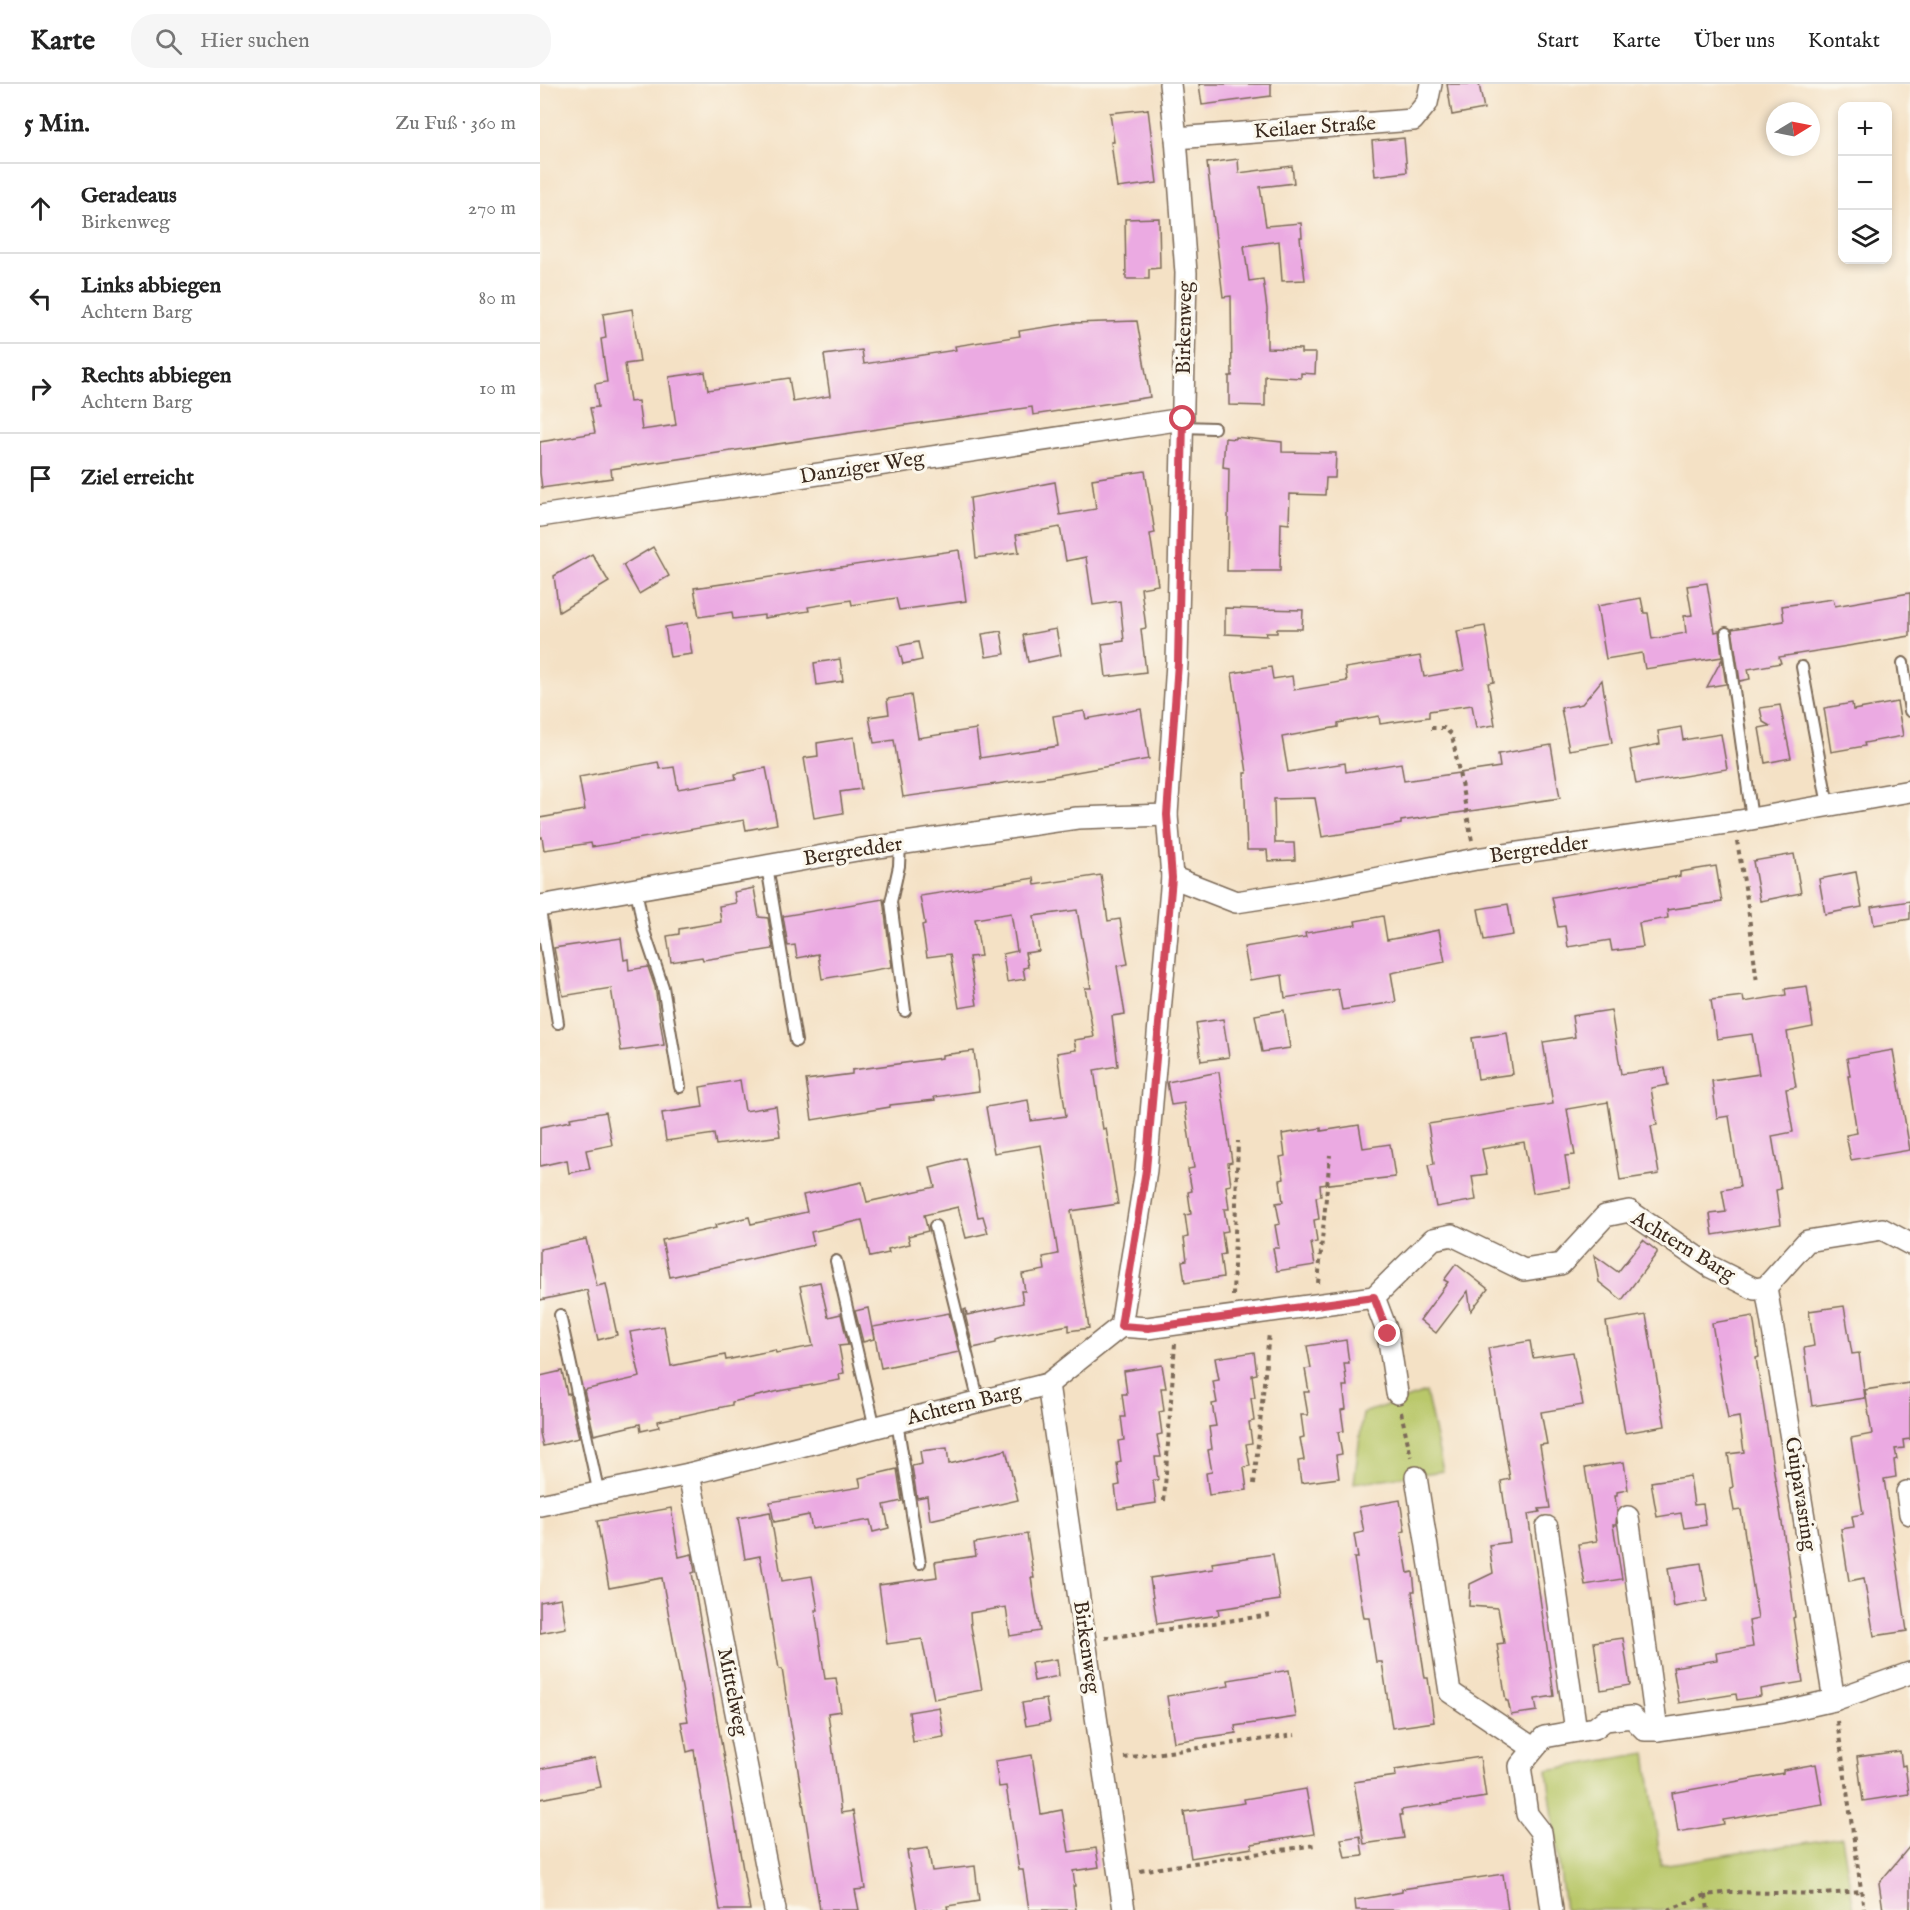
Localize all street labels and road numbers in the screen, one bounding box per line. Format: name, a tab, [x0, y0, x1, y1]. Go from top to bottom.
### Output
street label: Keilaer Straße	[1253, 110, 1377, 146]
street label: Birkenweg	[1171, 280, 1199, 375]
street label: Danziger Weg	[798, 445, 927, 491]
street label: Bergredder	[1488, 830, 1591, 870]
street label: Bergredder	[802, 831, 905, 873]
street label: Achtern Barg	[1625, 1205, 1740, 1289]
street label: Achtern Barg	[903, 1378, 1024, 1432]
street label: Guipavasring	[1778, 1435, 1822, 1553]
street label: Birkenweg	[1066, 1599, 1106, 1696]
street label: Mittelweg	[710, 1646, 754, 1739]

